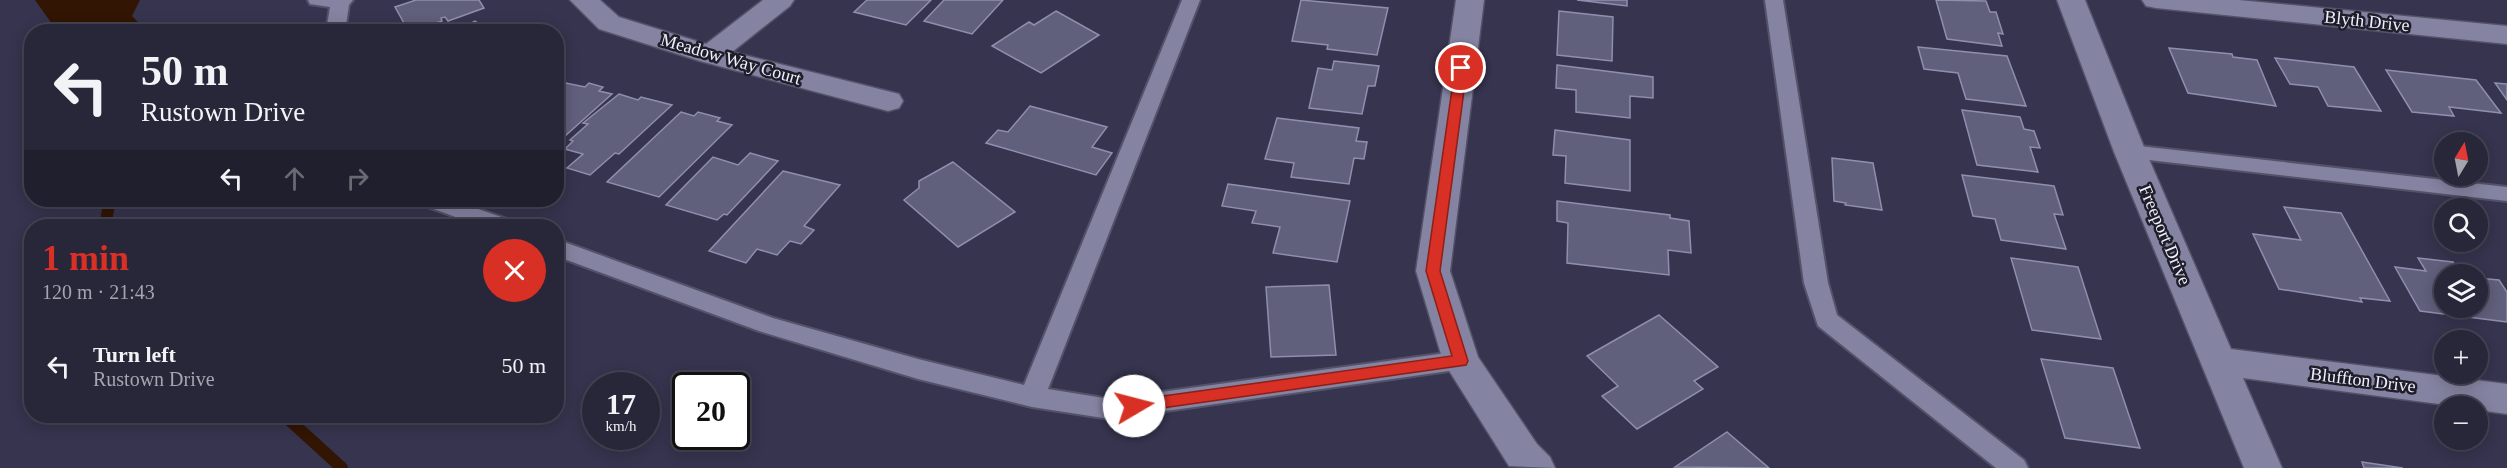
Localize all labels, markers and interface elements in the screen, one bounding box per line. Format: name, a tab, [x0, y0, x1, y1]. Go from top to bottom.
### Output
street label: Blyth Drive	[2323, 7, 2411, 35]
street label: Meadow Way Court	[658, 29, 804, 89]
pin	[1435, 42, 1486, 93]
icon: left	[42, 48, 120, 126]
text: 50 m	[141, 48, 229, 94]
icon: arrive	[1444, 51, 1477, 84]
text: Rustown Drive	[141, 97, 305, 127]
north arrow	[2434, 132, 2488, 186]
map controls	[2434, 132, 2488, 450]
icon: left	[215, 162, 248, 195]
icon: ahead	[278, 162, 311, 195]
icon: right	[341, 162, 374, 195]
street label: Freeport Drive	[2135, 182, 2195, 288]
button: search	[2434, 198, 2488, 252]
text: 1 min	[42, 238, 129, 278]
button: close	[483, 239, 546, 302]
button: layers	[2434, 264, 2488, 318]
text: 120 m · 21:43	[42, 281, 155, 303]
button: +	[2434, 330, 2488, 384]
text: Turn left	[93, 342, 176, 367]
icon: left	[42, 350, 75, 383]
text: 50 m	[501, 353, 546, 378]
street label: Bluffton Drive	[2309, 364, 2417, 396]
text: Rustown Drive	[93, 368, 215, 390]
speed limit sign: 20	[672, 372, 750, 450]
position arrow	[1102, 374, 1166, 438]
text: 17	[606, 387, 636, 420]
button: −	[2434, 396, 2488, 450]
text: km/h	[606, 418, 636, 434]

